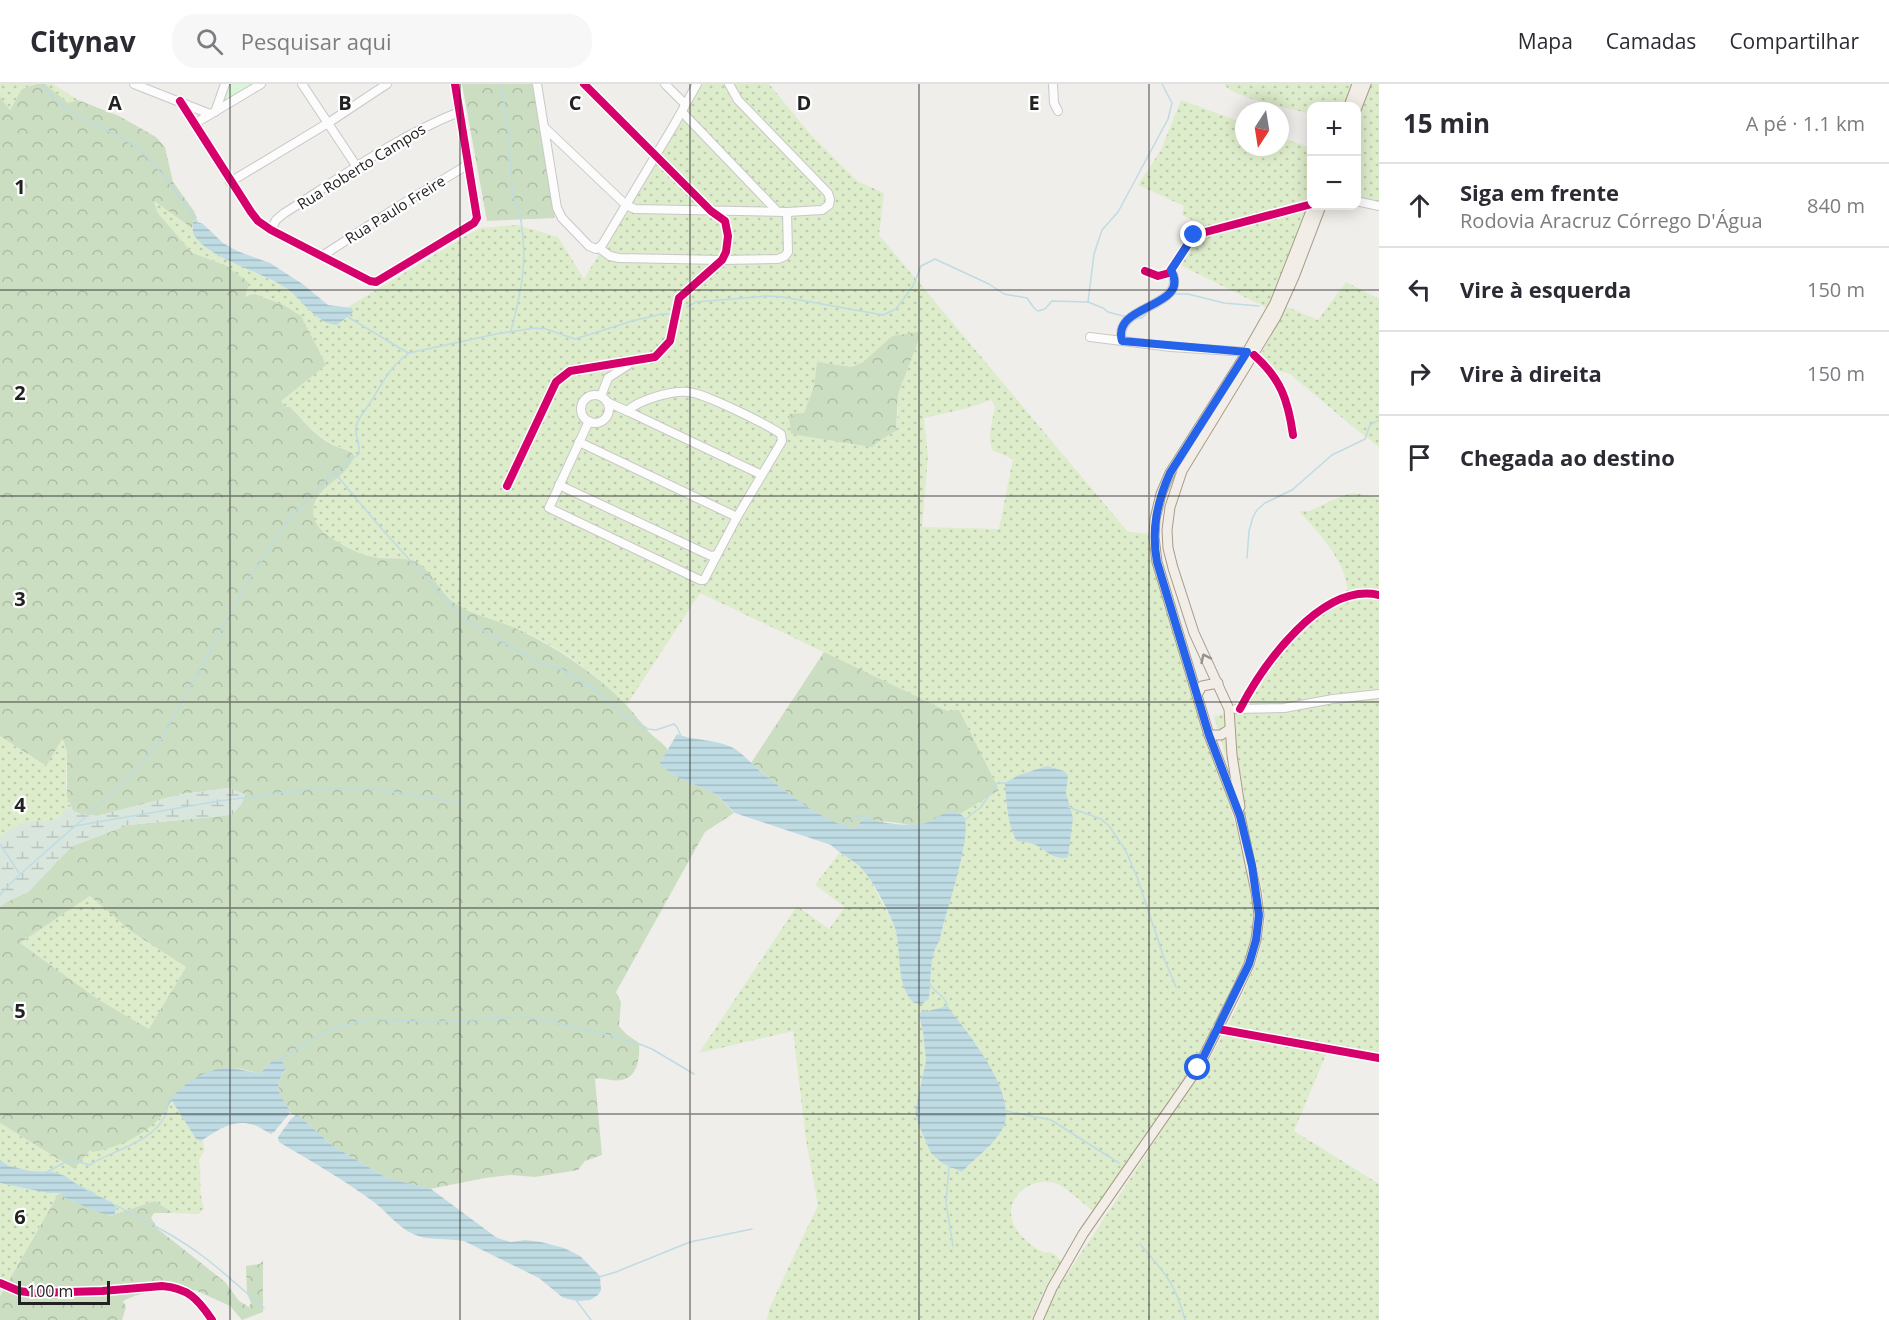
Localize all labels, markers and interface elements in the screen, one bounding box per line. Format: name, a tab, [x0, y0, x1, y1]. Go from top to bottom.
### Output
search box	[172, 14, 592, 68]
text: Citynav	[30, 22, 136, 60]
icon: search	[193, 25, 226, 58]
text: Pesquisar aqui	[241, 26, 391, 56]
text: Mapa	[1518, 27, 1573, 55]
text: Camadas	[1606, 27, 1696, 55]
text: Compartilhar	[1729, 27, 1859, 55]
text: A	[108, 89, 122, 116]
text: B	[338, 89, 352, 116]
text: C	[569, 89, 582, 116]
text: D	[797, 89, 811, 116]
text: E	[1028, 89, 1040, 116]
north arrow	[1235, 102, 1289, 156]
map controls	[1307, 102, 1361, 210]
button: +	[1307, 102, 1361, 156]
text: 15 min	[1403, 105, 1490, 141]
text: A pé · 1.1 km	[1746, 110, 1865, 137]
street label: Rua Roberto Campos	[293, 118, 429, 214]
button: −	[1307, 156, 1361, 210]
street label: Rua Paulo Freire	[341, 170, 449, 248]
text: 1	[14, 173, 26, 200]
text: Siga em frente	[1460, 177, 1619, 207]
icon: ahead	[1403, 189, 1436, 222]
text: 840 m	[1807, 192, 1865, 219]
text: Rodovia Aracruz Córrego D'Água	[1460, 207, 1763, 234]
route end	[1180, 221, 1206, 247]
icon: left	[1403, 273, 1436, 306]
text: Vire à esquerda	[1460, 274, 1631, 304]
text: 150 m	[1807, 276, 1865, 303]
icon: right	[1403, 357, 1436, 390]
text: Vire à direita	[1460, 358, 1602, 388]
text: 150 m	[1807, 360, 1865, 387]
text: 2	[14, 379, 26, 406]
icon: arrive	[1403, 441, 1436, 474]
text: Chegada ao destino	[1460, 442, 1675, 472]
text: 3	[14, 585, 26, 612]
one-way arrow	[1201, 654, 1213, 665]
text: 4	[14, 791, 26, 818]
text: 5	[14, 997, 26, 1024]
route start	[1184, 1054, 1210, 1080]
text: 6	[14, 1203, 26, 1230]
scale bar	[18, 1278, 110, 1306]
text: 100 m	[27, 1280, 73, 1302]

